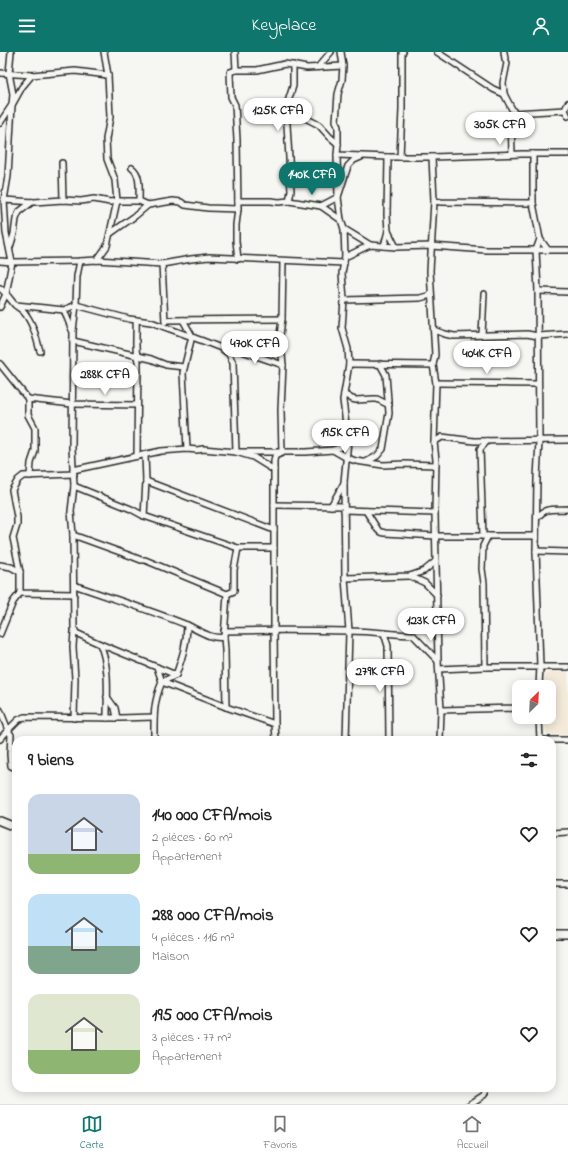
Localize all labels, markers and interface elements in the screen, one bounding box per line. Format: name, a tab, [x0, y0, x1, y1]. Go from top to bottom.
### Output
text: Keyplace	[252, 13, 316, 39]
icon: menu	[16, 15, 38, 37]
icon: person	[530, 15, 552, 37]
pin: 125K CFA	[237, 98, 319, 132]
text: 125K CFA	[252, 101, 304, 120]
pin: 305K CFA	[459, 112, 541, 146]
text: 305K CFA	[474, 115, 526, 134]
pin: 140K CFA	[271, 162, 353, 196]
text: 140K CFA	[288, 165, 336, 184]
pin: 470K CFA	[214, 331, 296, 365]
text: 470K CFA	[230, 334, 280, 353]
pin: 404K CFA	[446, 341, 528, 375]
text: 404K CFA	[462, 344, 512, 363]
pin: 288K CFA	[64, 362, 146, 396]
text: 288K CFA	[80, 365, 130, 384]
pin: 195K CFA	[304, 420, 386, 454]
text: 195K CFA	[321, 423, 369, 442]
pin: 123K CFA	[390, 608, 472, 642]
text: 123K CFA	[406, 611, 456, 630]
pin: 279K CFA	[339, 659, 421, 693]
text: 279K CFA	[356, 662, 404, 681]
north arrow	[512, 680, 556, 724]
map controls	[512, 680, 556, 724]
text: 9 biens	[28, 748, 74, 773]
icon: filters	[518, 749, 540, 771]
text: 140 000 CFA/mois	[152, 803, 272, 828]
icon: home	[60, 810, 108, 858]
icon: heart	[518, 823, 540, 845]
text: 2 pièces · 60 m²	[152, 828, 233, 847]
text: Appartement	[152, 847, 222, 866]
text: 288 000 CFA/mois	[152, 903, 274, 928]
icon: home	[60, 910, 108, 958]
icon: heart	[518, 923, 540, 945]
text: 4 pièces · 116 m²	[152, 928, 235, 947]
text: Maison	[152, 947, 189, 966]
text: 195 000 CFA/mois	[152, 1003, 273, 1028]
icon: home	[60, 1010, 108, 1058]
icon: heart	[518, 1023, 540, 1045]
text: 3 pièces · 77 m²	[152, 1028, 231, 1047]
text: Appartement	[152, 1047, 222, 1066]
tab: Carte	[80, 1113, 104, 1153]
tab: Favoris	[263, 1113, 297, 1153]
tab: Accueil	[457, 1113, 488, 1153]

